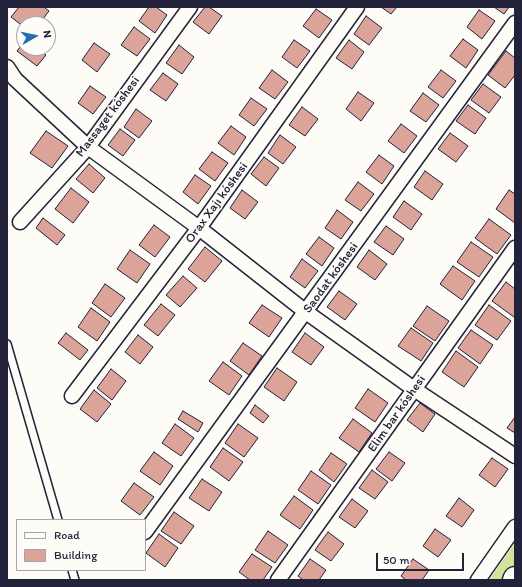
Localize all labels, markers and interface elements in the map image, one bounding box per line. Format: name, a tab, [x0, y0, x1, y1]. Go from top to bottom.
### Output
north arrow	[16, 16, 56, 56]
text: N	[40, 30, 54, 39]
street label: Massaget kóshesi	[73, 74, 143, 160]
street label: Orax Xajı kóshesi	[182, 159, 252, 247]
street label: Saodat kóshesi	[300, 240, 362, 316]
street label: Elim bar kóshesi	[365, 373, 429, 455]
legend	[16, 519, 146, 571]
text: Road	[54, 528, 80, 542]
scale bar	[378, 545, 466, 571]
text: Building	[54, 548, 97, 562]
text: 50 m	[383, 553, 409, 567]

